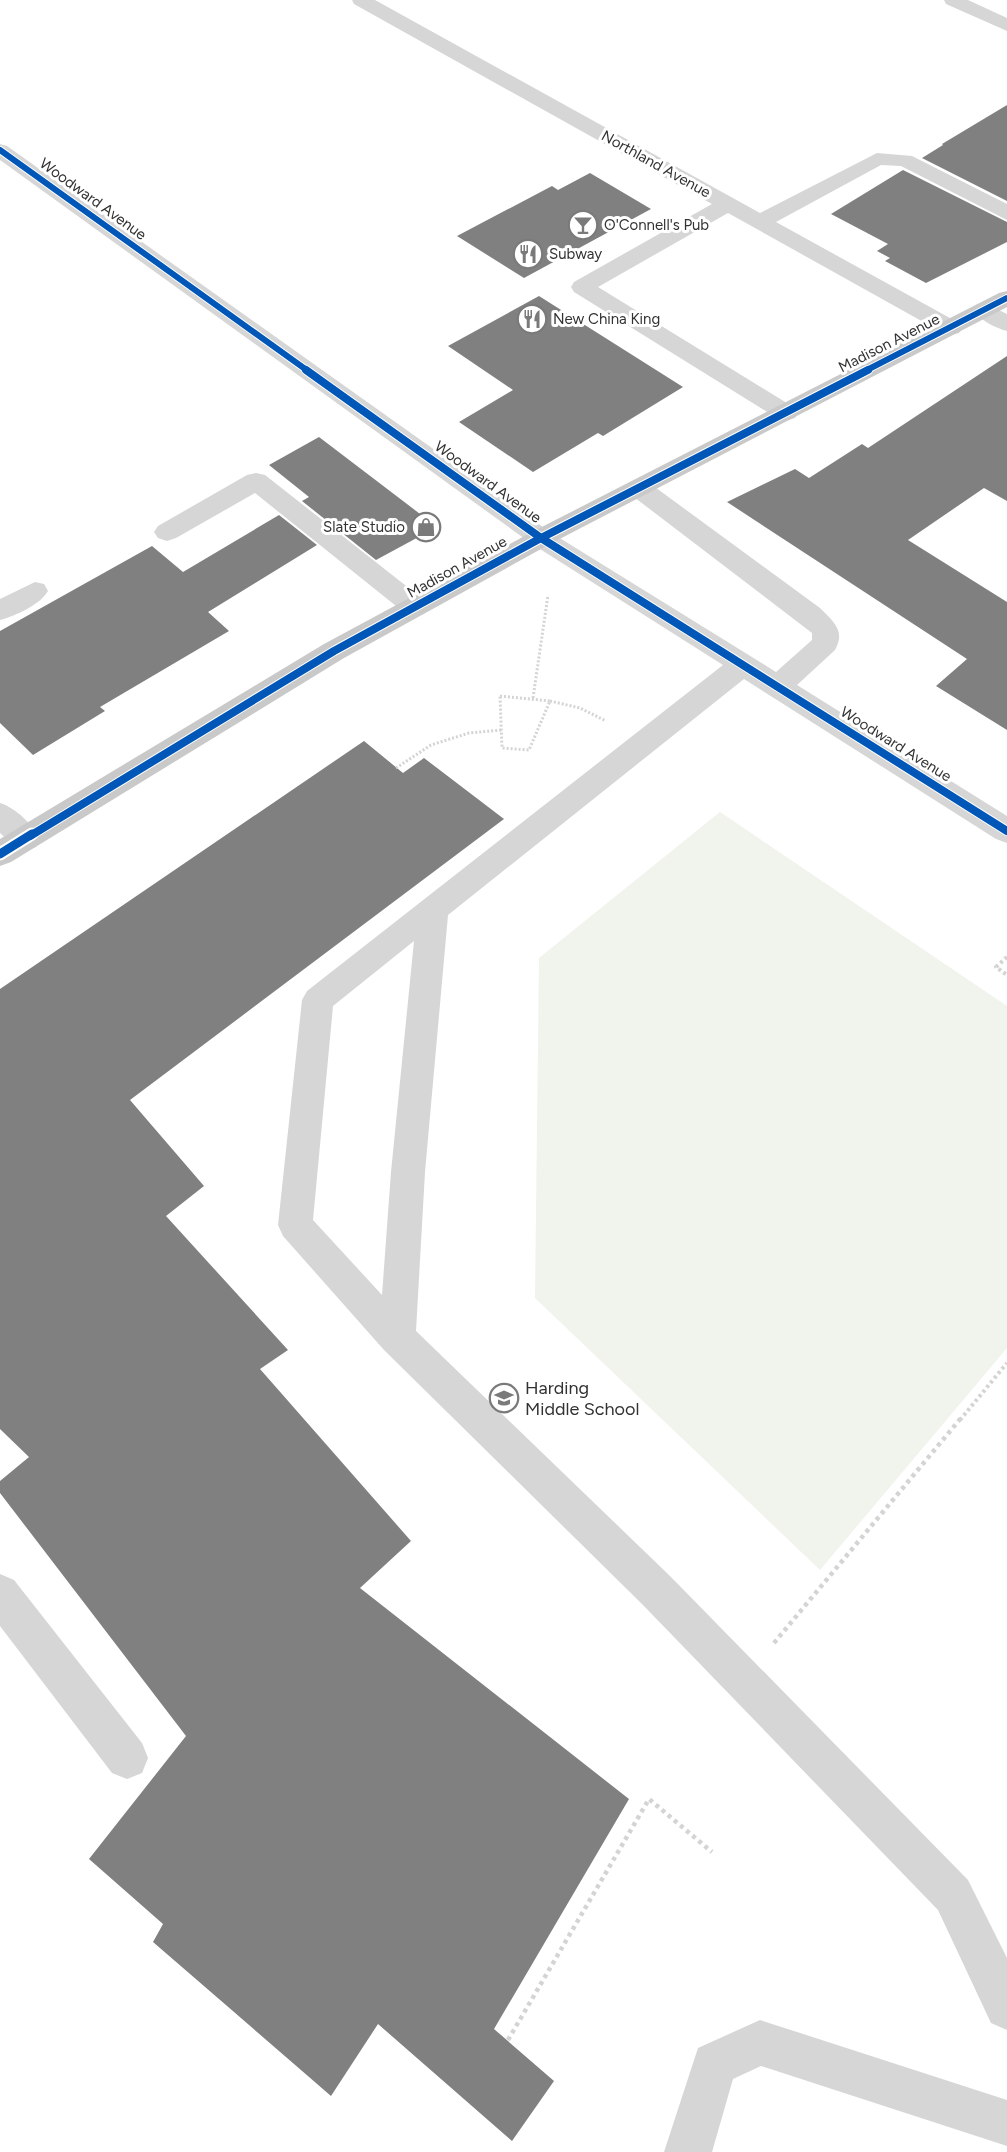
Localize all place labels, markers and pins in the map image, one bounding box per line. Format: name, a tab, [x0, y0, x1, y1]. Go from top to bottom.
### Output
bar icon: O'Connell's Pub	[567, 209, 599, 241]
place label: O'Connell's Pub	[604, 216, 709, 234]
restaurant icon: Subway	[512, 238, 544, 270]
place label: Subway	[549, 245, 602, 263]
restaurant icon: New China King	[516, 303, 548, 335]
place label: New China King	[553, 310, 660, 328]
shop icon: Slate Studio	[410, 511, 442, 543]
place label: Slate Studio	[323, 518, 405, 536]
place label: Harding Middle School	[525, 1377, 639, 1420]
school or university icon: Harding Middle School	[488, 1382, 520, 1414]

